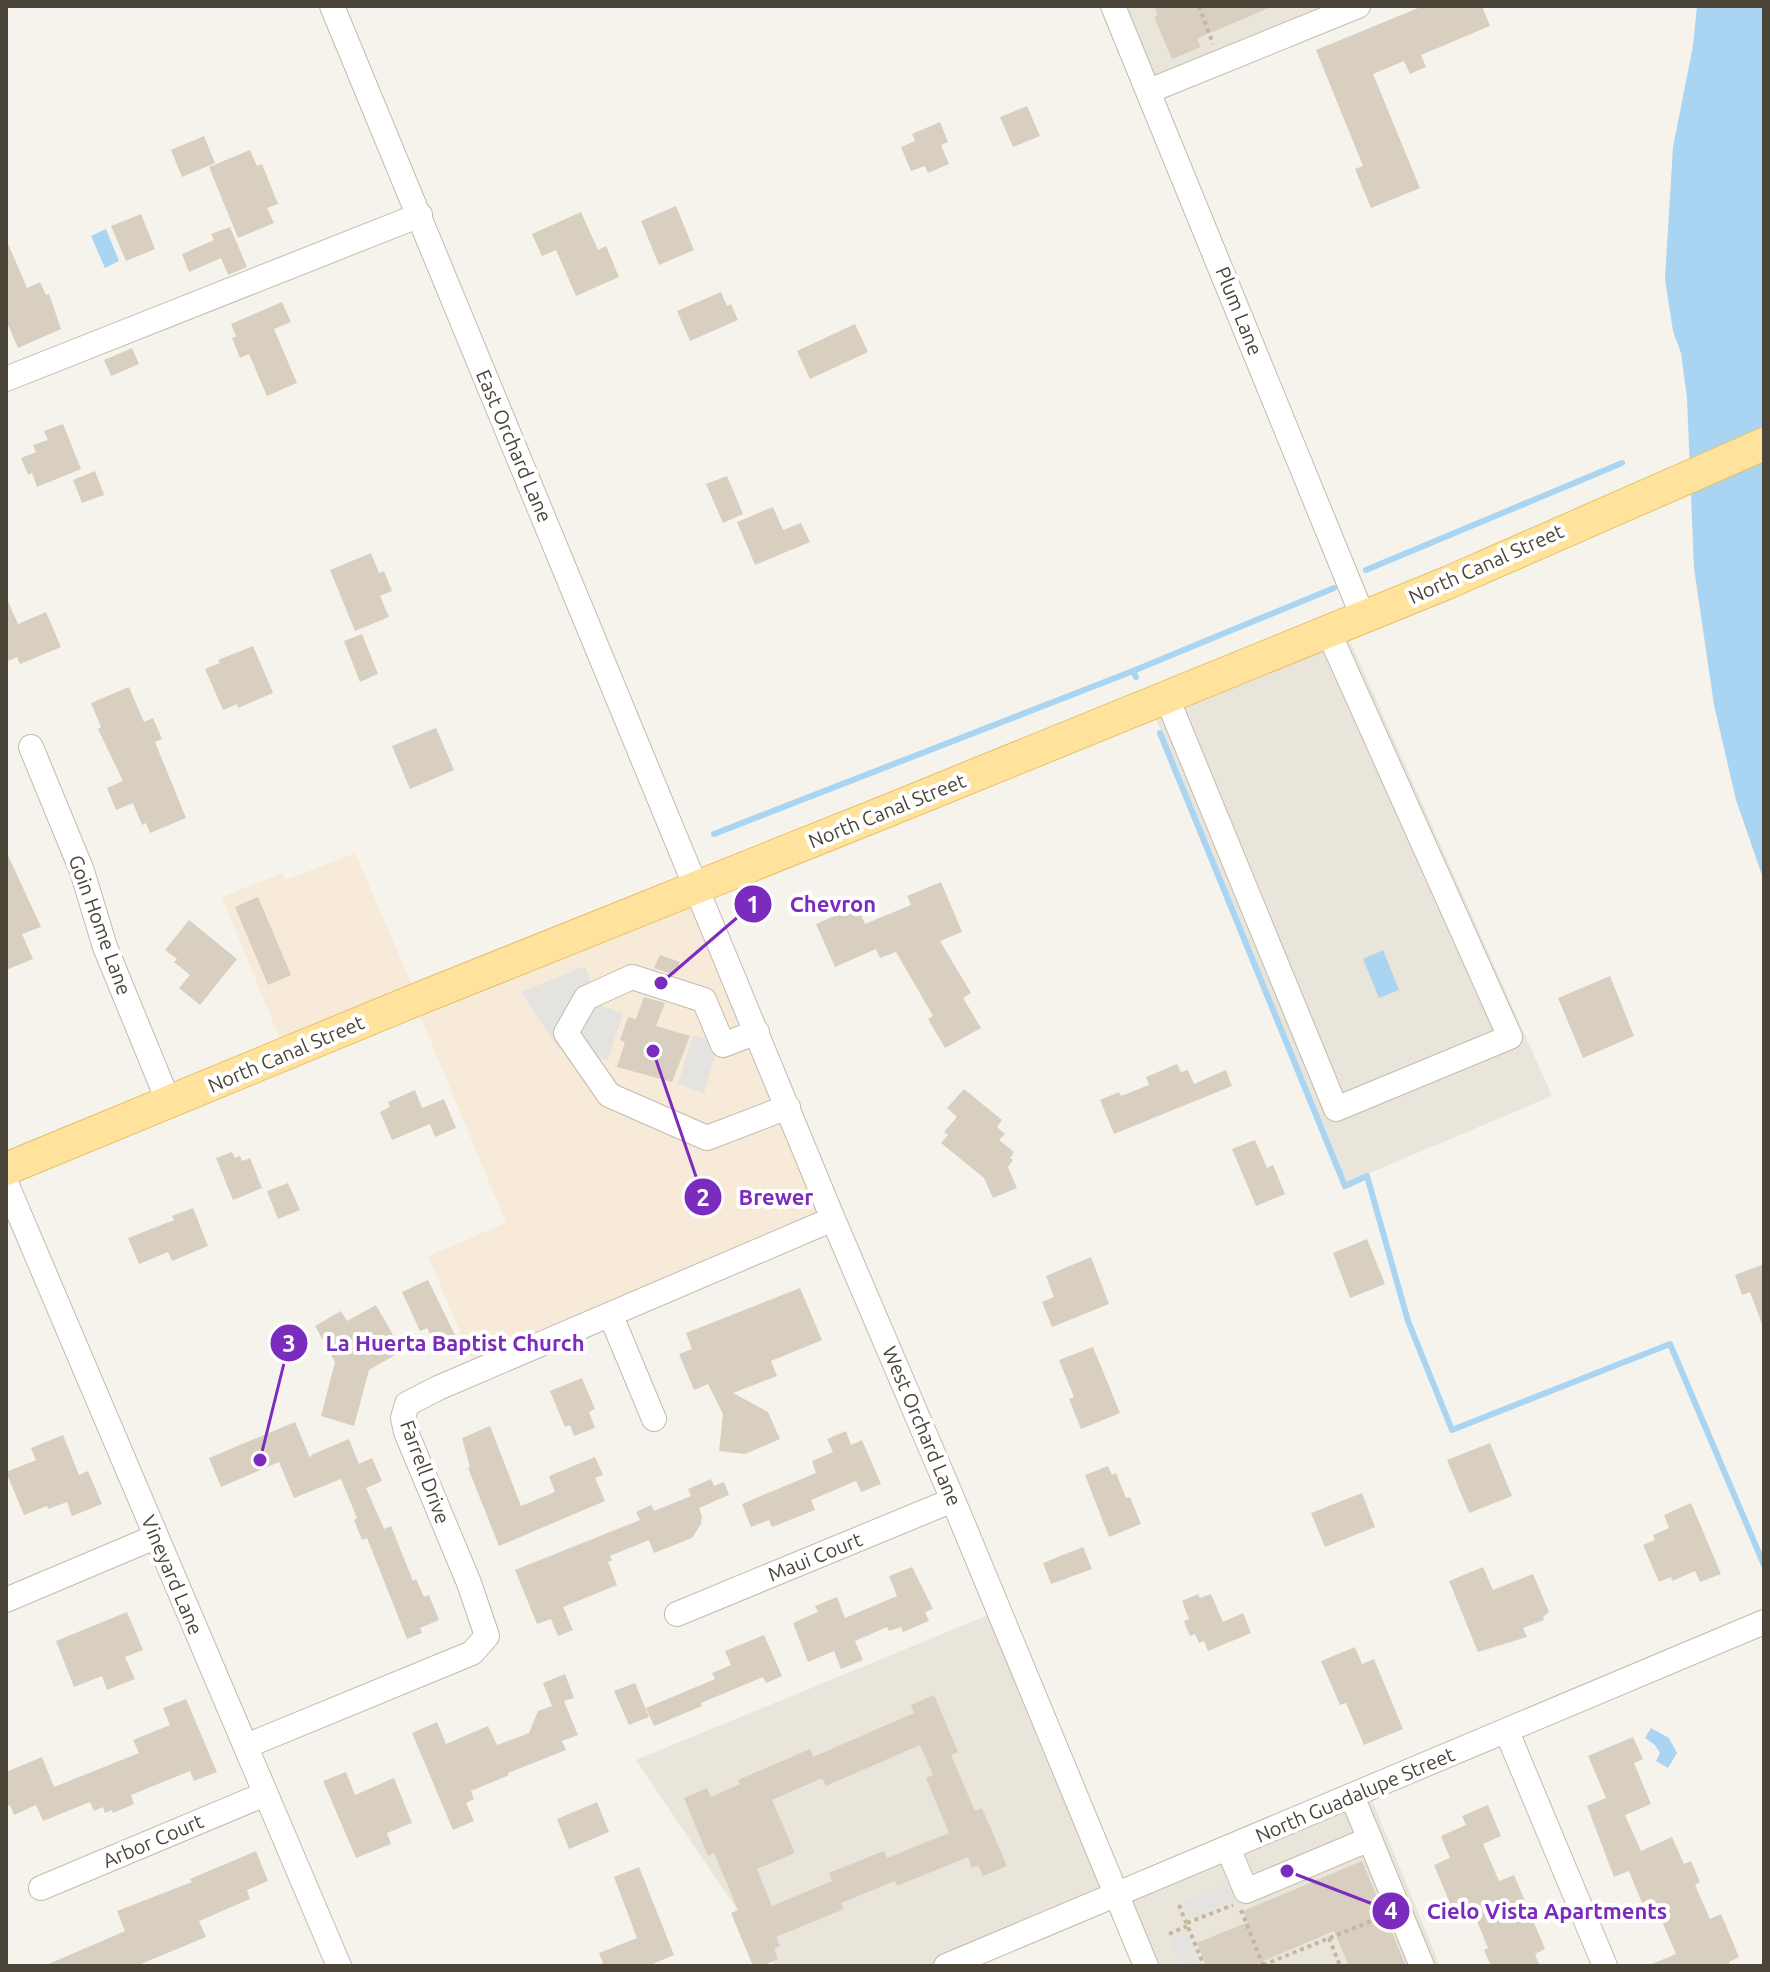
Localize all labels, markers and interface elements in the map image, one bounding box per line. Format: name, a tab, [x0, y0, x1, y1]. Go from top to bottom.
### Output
street label: Plum Lane	[1211, 263, 1268, 358]
street label: East Orchard Lane	[472, 366, 557, 526]
street label: North Canal Street	[1405, 519, 1567, 608]
street label: North Canal Street	[805, 768, 969, 853]
street label: Goin Home Lane	[64, 852, 136, 998]
callout: Chevron	[733, 881, 892, 927]
text: 1	[746, 891, 760, 918]
text: Chevron	[790, 891, 876, 916]
street label: North Canal Street	[204, 1010, 367, 1097]
callout: Brewer	[683, 1174, 830, 1220]
text: 2	[696, 1184, 710, 1211]
text: Brewer	[739, 1184, 813, 1209]
callout: La Huerta Baptist Church	[269, 1320, 600, 1366]
text: 3	[282, 1330, 296, 1357]
text: La Huerta Baptist Church	[325, 1330, 585, 1355]
street label: West Orchard Lane	[878, 1343, 966, 1509]
street label: Farrell Drive	[396, 1417, 455, 1527]
street label: Vineyard Lane	[137, 1512, 208, 1638]
street label: Maui Court	[764, 1527, 865, 1586]
street label: North Guadalupe Street	[1252, 1742, 1458, 1847]
street label: Arbor Court	[99, 1809, 207, 1872]
callout: Cielo Vista Apartments	[1371, 1888, 1683, 1934]
text: 4	[1384, 1897, 1398, 1924]
text: Cielo Vista Apartments	[1427, 1898, 1667, 1923]

